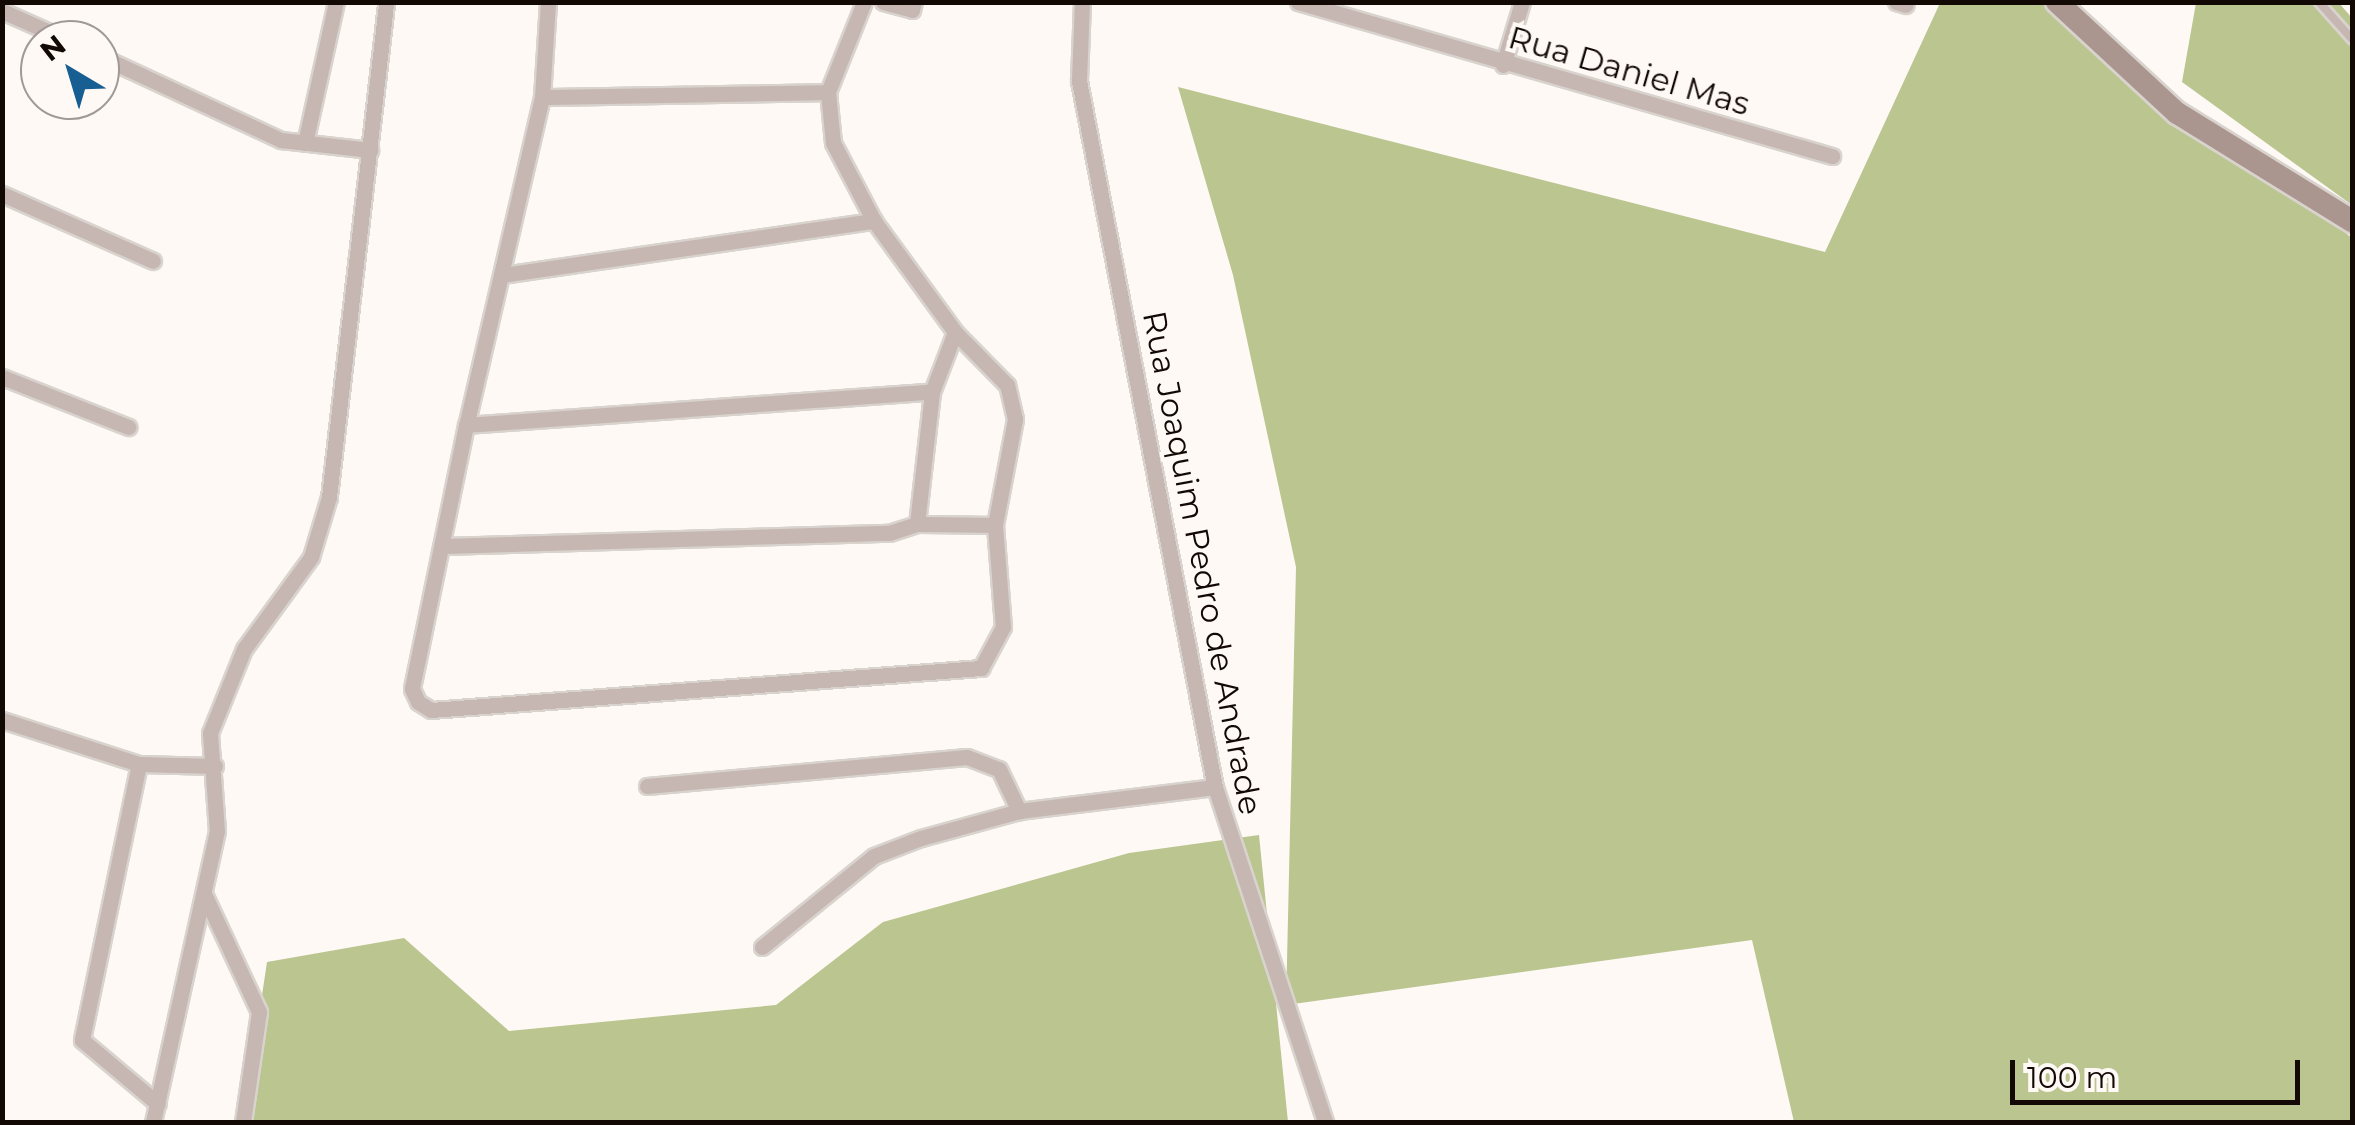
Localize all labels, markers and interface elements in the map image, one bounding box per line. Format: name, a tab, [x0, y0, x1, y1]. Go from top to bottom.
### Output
street label: Rua Daniel Mas	[1504, 18, 1754, 124]
north arrow	[20, 20, 120, 120]
text: N	[33, 28, 72, 68]
street label: Rua Joaquim Pedro de Andrade	[1134, 308, 1270, 818]
scale bar	[2015, 1040, 2305, 1102]
text: 100 m	[2027, 1059, 2117, 1096]

